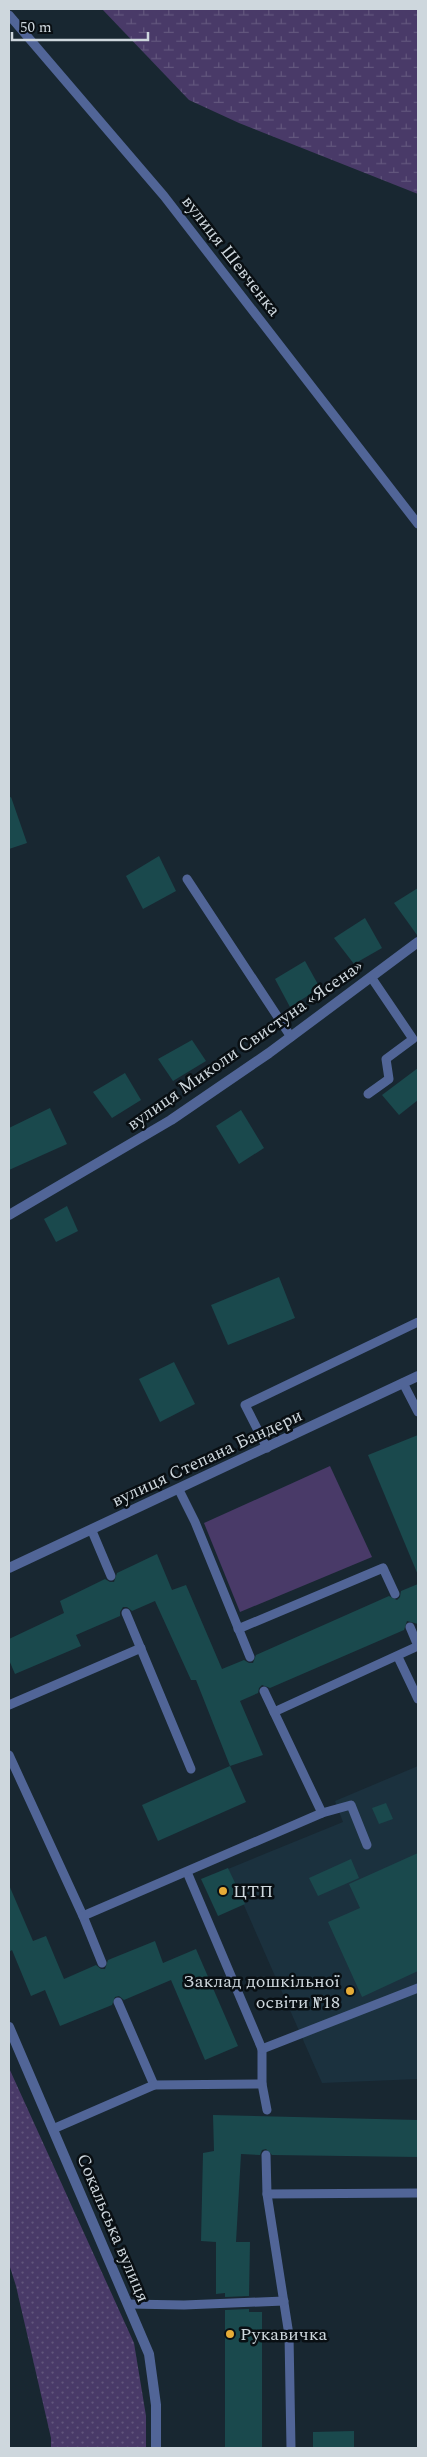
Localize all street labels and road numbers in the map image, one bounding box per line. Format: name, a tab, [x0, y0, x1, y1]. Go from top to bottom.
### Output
street label: вулиця Шевченка	[175, 190, 287, 323]
street label: вулиця Миколи Свистуна «Ясена»	[121, 953, 369, 1137]
street label: вулиця Степана Бандери	[107, 1402, 307, 1514]
street label: Сокальська вулиця	[69, 2149, 157, 2307]

